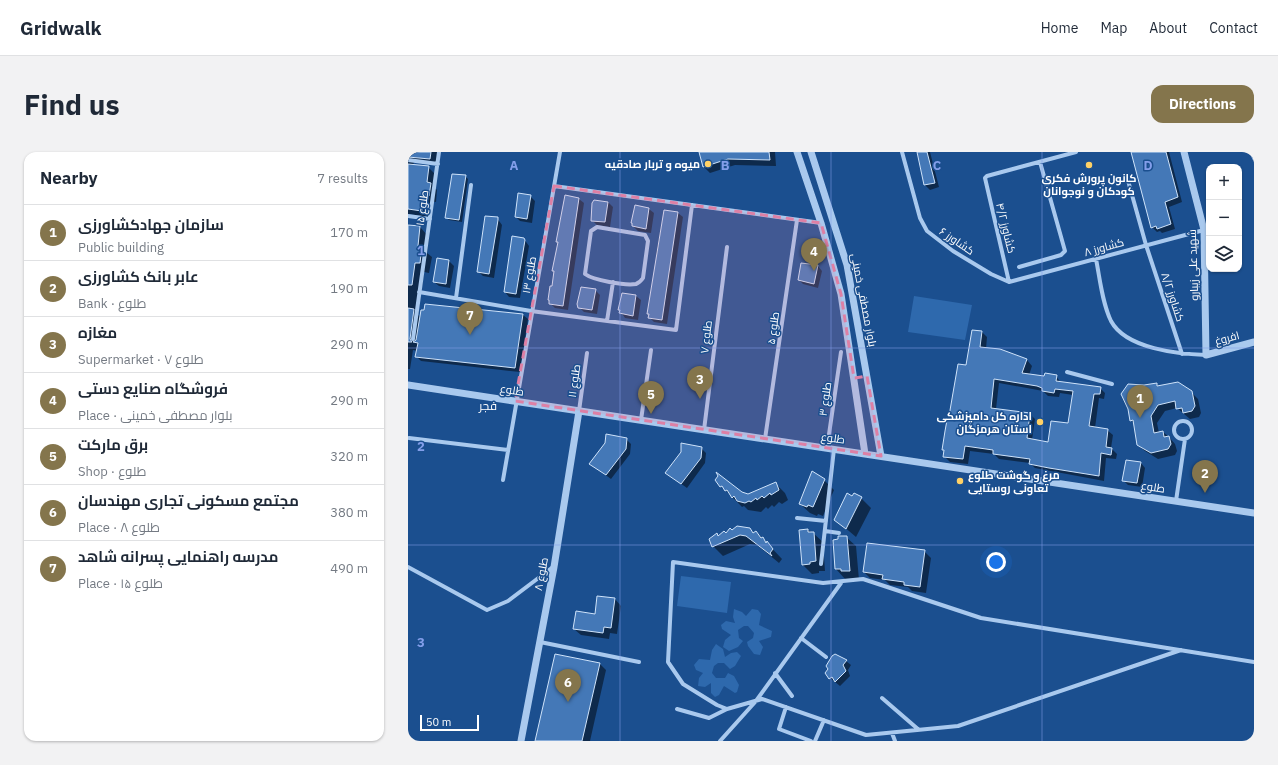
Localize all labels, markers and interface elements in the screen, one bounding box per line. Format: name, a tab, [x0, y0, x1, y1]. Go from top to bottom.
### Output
text: Gridwalk	[20, 16, 102, 40]
text: Home	[1041, 19, 1078, 37]
text: Map	[1100, 19, 1127, 37]
text: About	[1149, 19, 1187, 37]
text: Contact	[1209, 19, 1258, 37]
button: Directions	[1151, 85, 1254, 123]
text: Find us	[24, 86, 120, 123]
text: A	[510, 157, 519, 174]
place label: میوه و تربار صادقیه	[605, 157, 700, 172]
text: B	[721, 157, 730, 174]
text: C	[933, 157, 942, 174]
text: D	[1143, 157, 1153, 174]
marker: میوه و تربار صادقیه	[703, 159, 713, 169]
marker: کانون پرورش فکری کودکان و نوجوانان	[1084, 160, 1094, 170]
map controls	[1206, 164, 1242, 272]
button: +	[1206, 164, 1242, 200]
text: Nearby	[40, 167, 98, 189]
text: 7 results	[317, 170, 368, 187]
place label: کانون پرورش فکری کودکان و نوجوانان	[1041, 171, 1137, 199]
street label: طلوع ۱۵	[413, 189, 432, 227]
button: −	[1206, 200, 1242, 236]
street label: کشاورز ۴/۲	[993, 201, 1019, 255]
text: سازمان جهادکشاورزی	[78, 215, 224, 234]
text: 1	[49, 224, 57, 241]
text: 170 m	[330, 224, 368, 241]
street label: کشاورز ۶	[937, 224, 977, 258]
street label: شهید علی زیبارو	[1185, 229, 1201, 301]
street label: کشاورز ۸	[1082, 235, 1126, 259]
button: layers	[1206, 236, 1242, 272]
pin: 4	[801, 238, 827, 271]
text: Public building	[78, 239, 164, 256]
text: 1	[417, 242, 425, 259]
street label: بلوار مصطفی خمینی	[848, 252, 880, 348]
street label: طلوع ۱۳	[519, 255, 540, 295]
text: عابر بانک کشاورزی	[78, 267, 199, 286]
street label: کشاورز ۸/۲	[1158, 271, 1188, 323]
text: 2	[49, 280, 57, 297]
text: 190 m	[330, 280, 368, 297]
text: Bank · طلوع	[78, 295, 146, 312]
pin: 7	[457, 302, 483, 335]
street label: طلوع ۵	[764, 311, 783, 345]
street label: طلوع ۷	[697, 320, 716, 355]
text: مغازه	[78, 323, 117, 342]
street label: افروغ	[1213, 328, 1241, 349]
text: 3	[49, 336, 57, 353]
text: 290 m	[330, 336, 368, 353]
text: Supermarket · طلوع ۷	[78, 351, 204, 368]
street label: طلوع ۱۱	[565, 363, 584, 399]
pin: 3	[687, 366, 713, 399]
text: فروشگاه صنایع دستی	[78, 379, 228, 398]
street label: طلوع	[499, 381, 525, 400]
pin: 5	[638, 381, 664, 414]
street label: طلوع ۳	[816, 381, 835, 417]
pin: 1	[1127, 385, 1153, 418]
text: 4	[49, 392, 57, 409]
text: 290 m	[330, 392, 368, 409]
district label: فجر	[478, 398, 497, 413]
text: Place · بلوار مصطفی خمینی	[78, 407, 232, 424]
place label: اداره کل دامپزشکی استان هرمزگان	[937, 409, 1032, 436]
marker: اداره کل دامپزشکی استان هرمزگان	[1035, 417, 1045, 427]
street label: طلوع	[820, 429, 846, 448]
text: برق مارکت	[78, 435, 148, 454]
text: 2	[417, 438, 425, 455]
text: 5	[49, 448, 57, 465]
text: 320 m	[330, 448, 368, 465]
pin: 2	[1192, 460, 1218, 493]
text: Shop · طلوع	[78, 463, 146, 480]
place label: مرغ و گوشت طلوع تعاونی روستایی	[968, 468, 1060, 496]
marker: مرغ و گوشت طلوع تعاونی روستایی	[955, 476, 965, 486]
street label: طلوع	[1140, 478, 1166, 497]
text: مجتمع مسکونی تجاری مهندسان	[78, 491, 299, 510]
text: 6	[49, 504, 57, 521]
text: 380 m	[330, 504, 368, 521]
text: Place · طلوع ۸	[78, 519, 160, 536]
text: مدرسه راهنمایی پسرانه شاهد	[78, 547, 279, 566]
your location	[986, 552, 1006, 572]
street label: طلوع ۸	[531, 556, 552, 592]
text: 7	[49, 560, 57, 577]
text: 490 m	[330, 560, 368, 577]
text: Place · طلوع ۱۵	[78, 575, 163, 592]
text: 3	[417, 634, 425, 651]
pin: 6	[555, 669, 581, 702]
scale bar	[420, 713, 479, 732]
text: 50 m	[426, 715, 451, 729]

